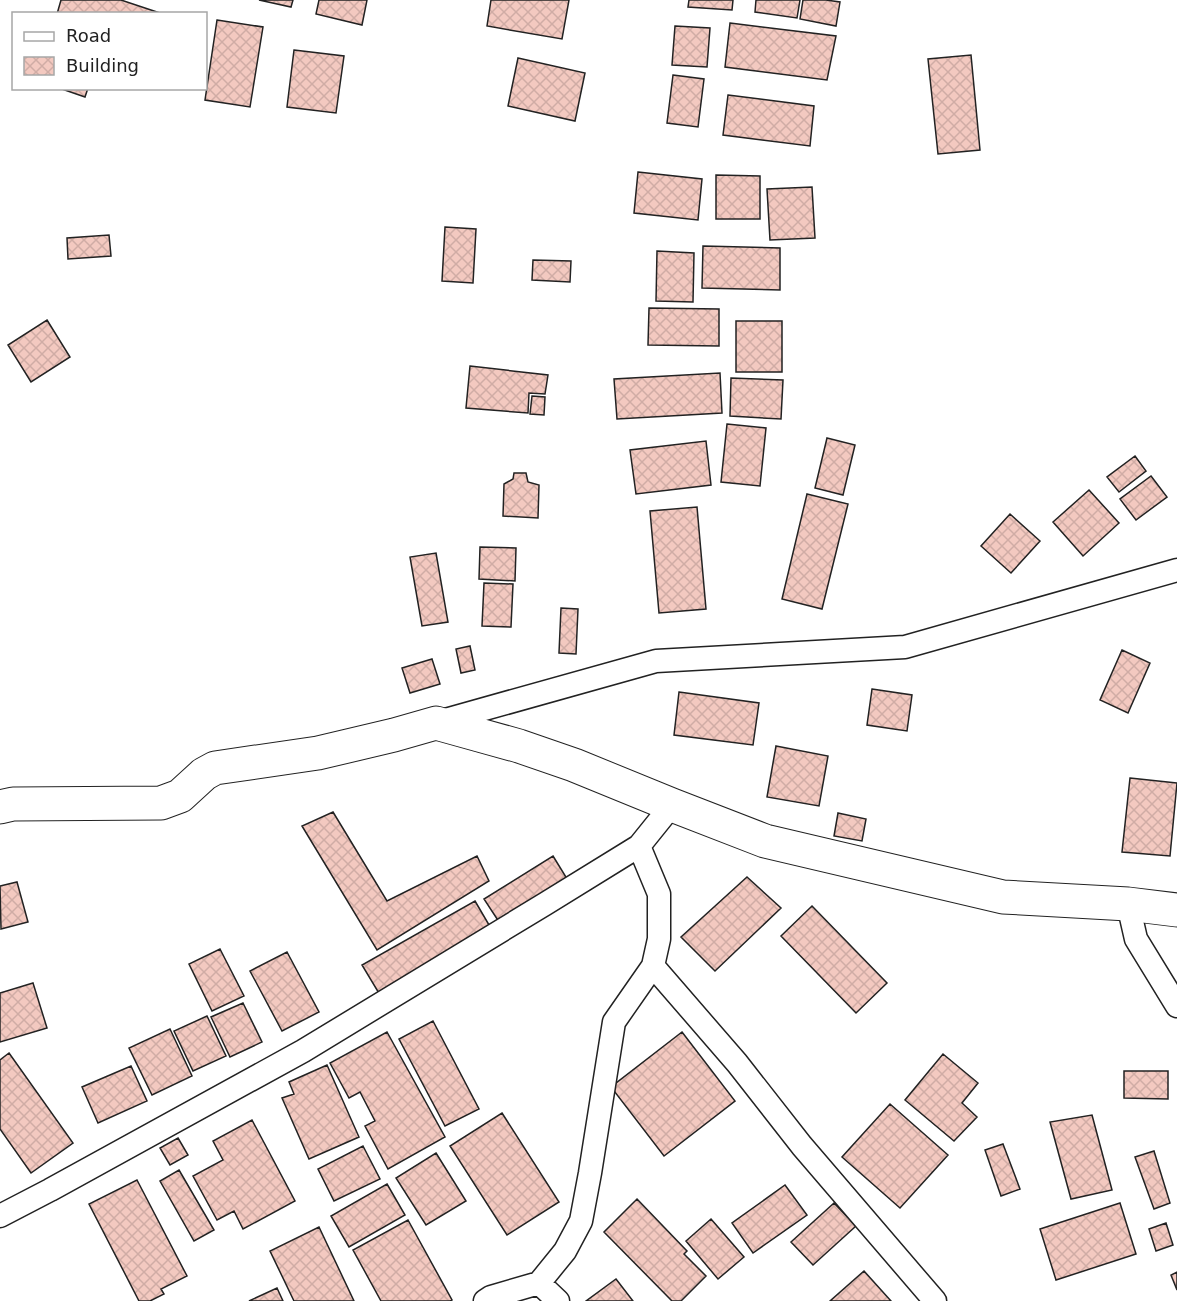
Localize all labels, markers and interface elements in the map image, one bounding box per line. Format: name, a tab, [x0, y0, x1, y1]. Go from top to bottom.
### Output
legend	[12, 12, 207, 90]
text: Road	[66, 25, 111, 46]
text: Building	[66, 55, 139, 76]

